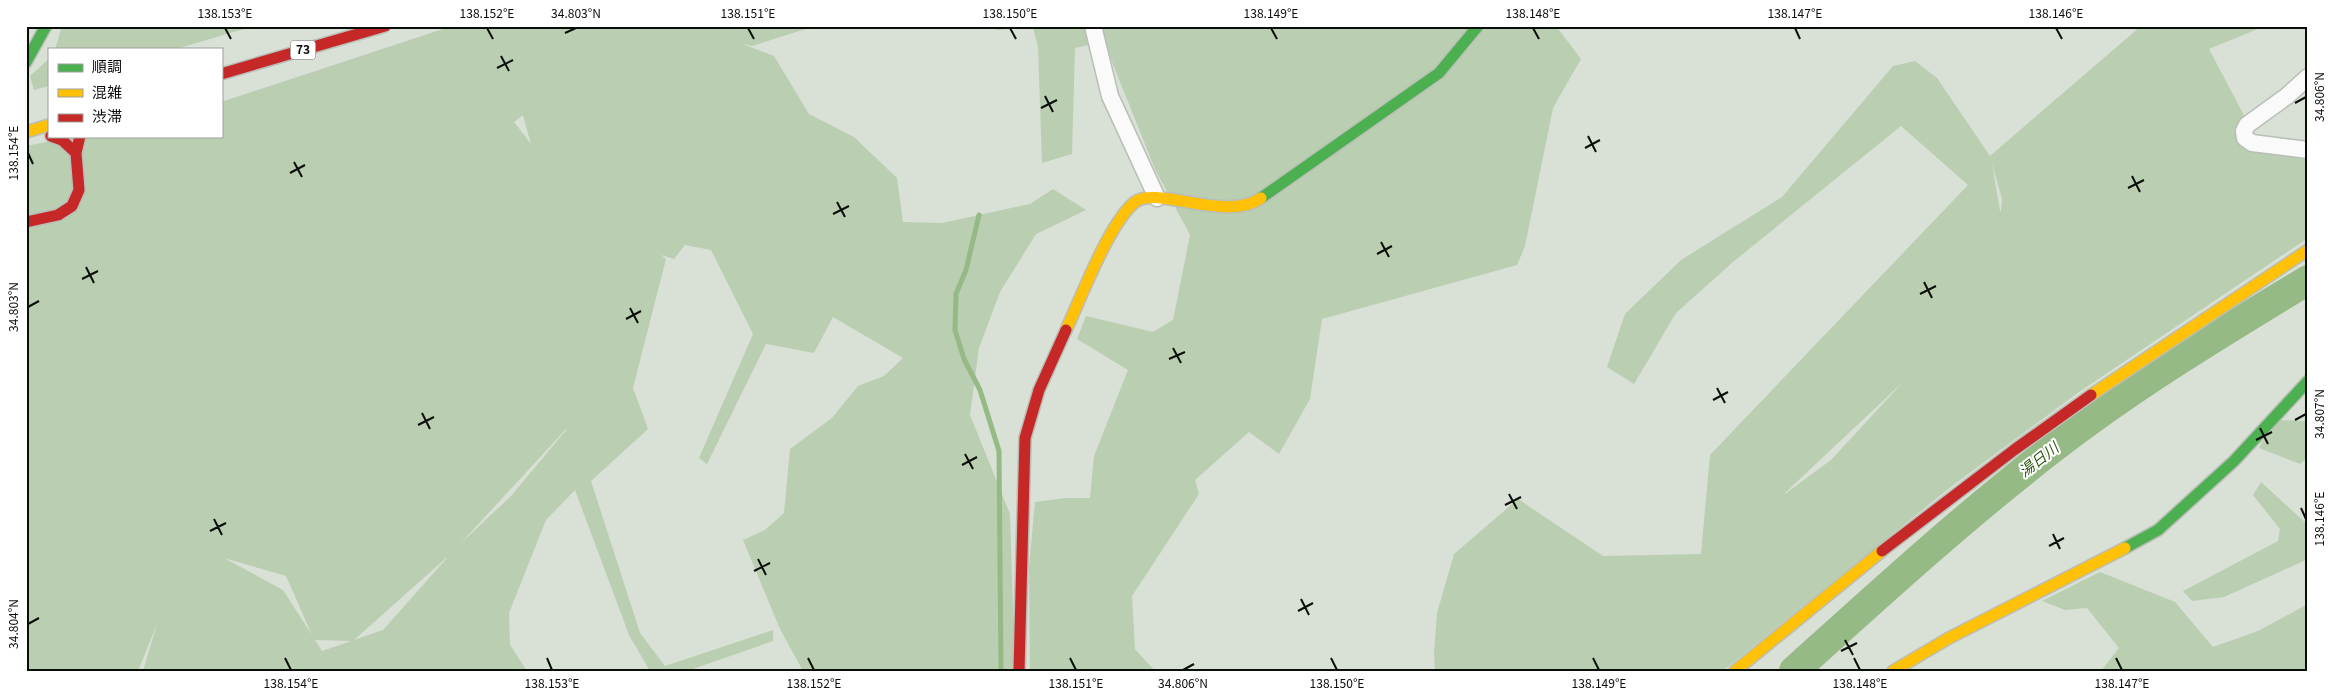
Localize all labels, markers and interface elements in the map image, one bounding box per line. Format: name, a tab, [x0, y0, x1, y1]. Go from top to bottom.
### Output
text: 138.153°E	[198, 4, 252, 21]
text: 138.152°E	[460, 4, 514, 21]
text: 34.803°N	[551, 4, 601, 21]
text: 138.151°E	[721, 4, 775, 21]
text: 138.150°E	[983, 4, 1037, 21]
text: 138.149°E	[1244, 4, 1298, 21]
text: 138.148°E	[1506, 4, 1560, 21]
text: 138.147°E	[1768, 4, 1822, 21]
text: 138.146°E	[2029, 4, 2083, 21]
road number: 73	[290, 40, 316, 60]
legend	[48, 48, 222, 138]
text: 順調	[92, 55, 122, 76]
text: 34.806°N	[2310, 72, 2327, 122]
text: 混雑	[92, 81, 122, 102]
text: 渋滞	[92, 105, 122, 126]
text: 138.154°E	[4, 126, 21, 180]
text: 34.803°N	[4, 282, 21, 332]
text: 34.807°N	[2310, 389, 2327, 439]
water label: 湯日川	[2014, 435, 2064, 481]
text: 138.146°E	[2310, 492, 2327, 546]
text: 34.804°N	[4, 599, 21, 649]
text: 138.154°E	[264, 674, 318, 691]
text: 138.153°E	[525, 674, 579, 691]
text: 138.152°E	[787, 674, 841, 691]
text: 138.151°E	[1049, 674, 1103, 691]
text: 34.806°N	[1158, 674, 1208, 691]
text: 138.150°E	[1310, 674, 1364, 691]
text: 138.149°E	[1572, 674, 1626, 691]
text: 138.148°E	[1833, 674, 1887, 691]
text: 138.147°E	[2095, 674, 2149, 691]

